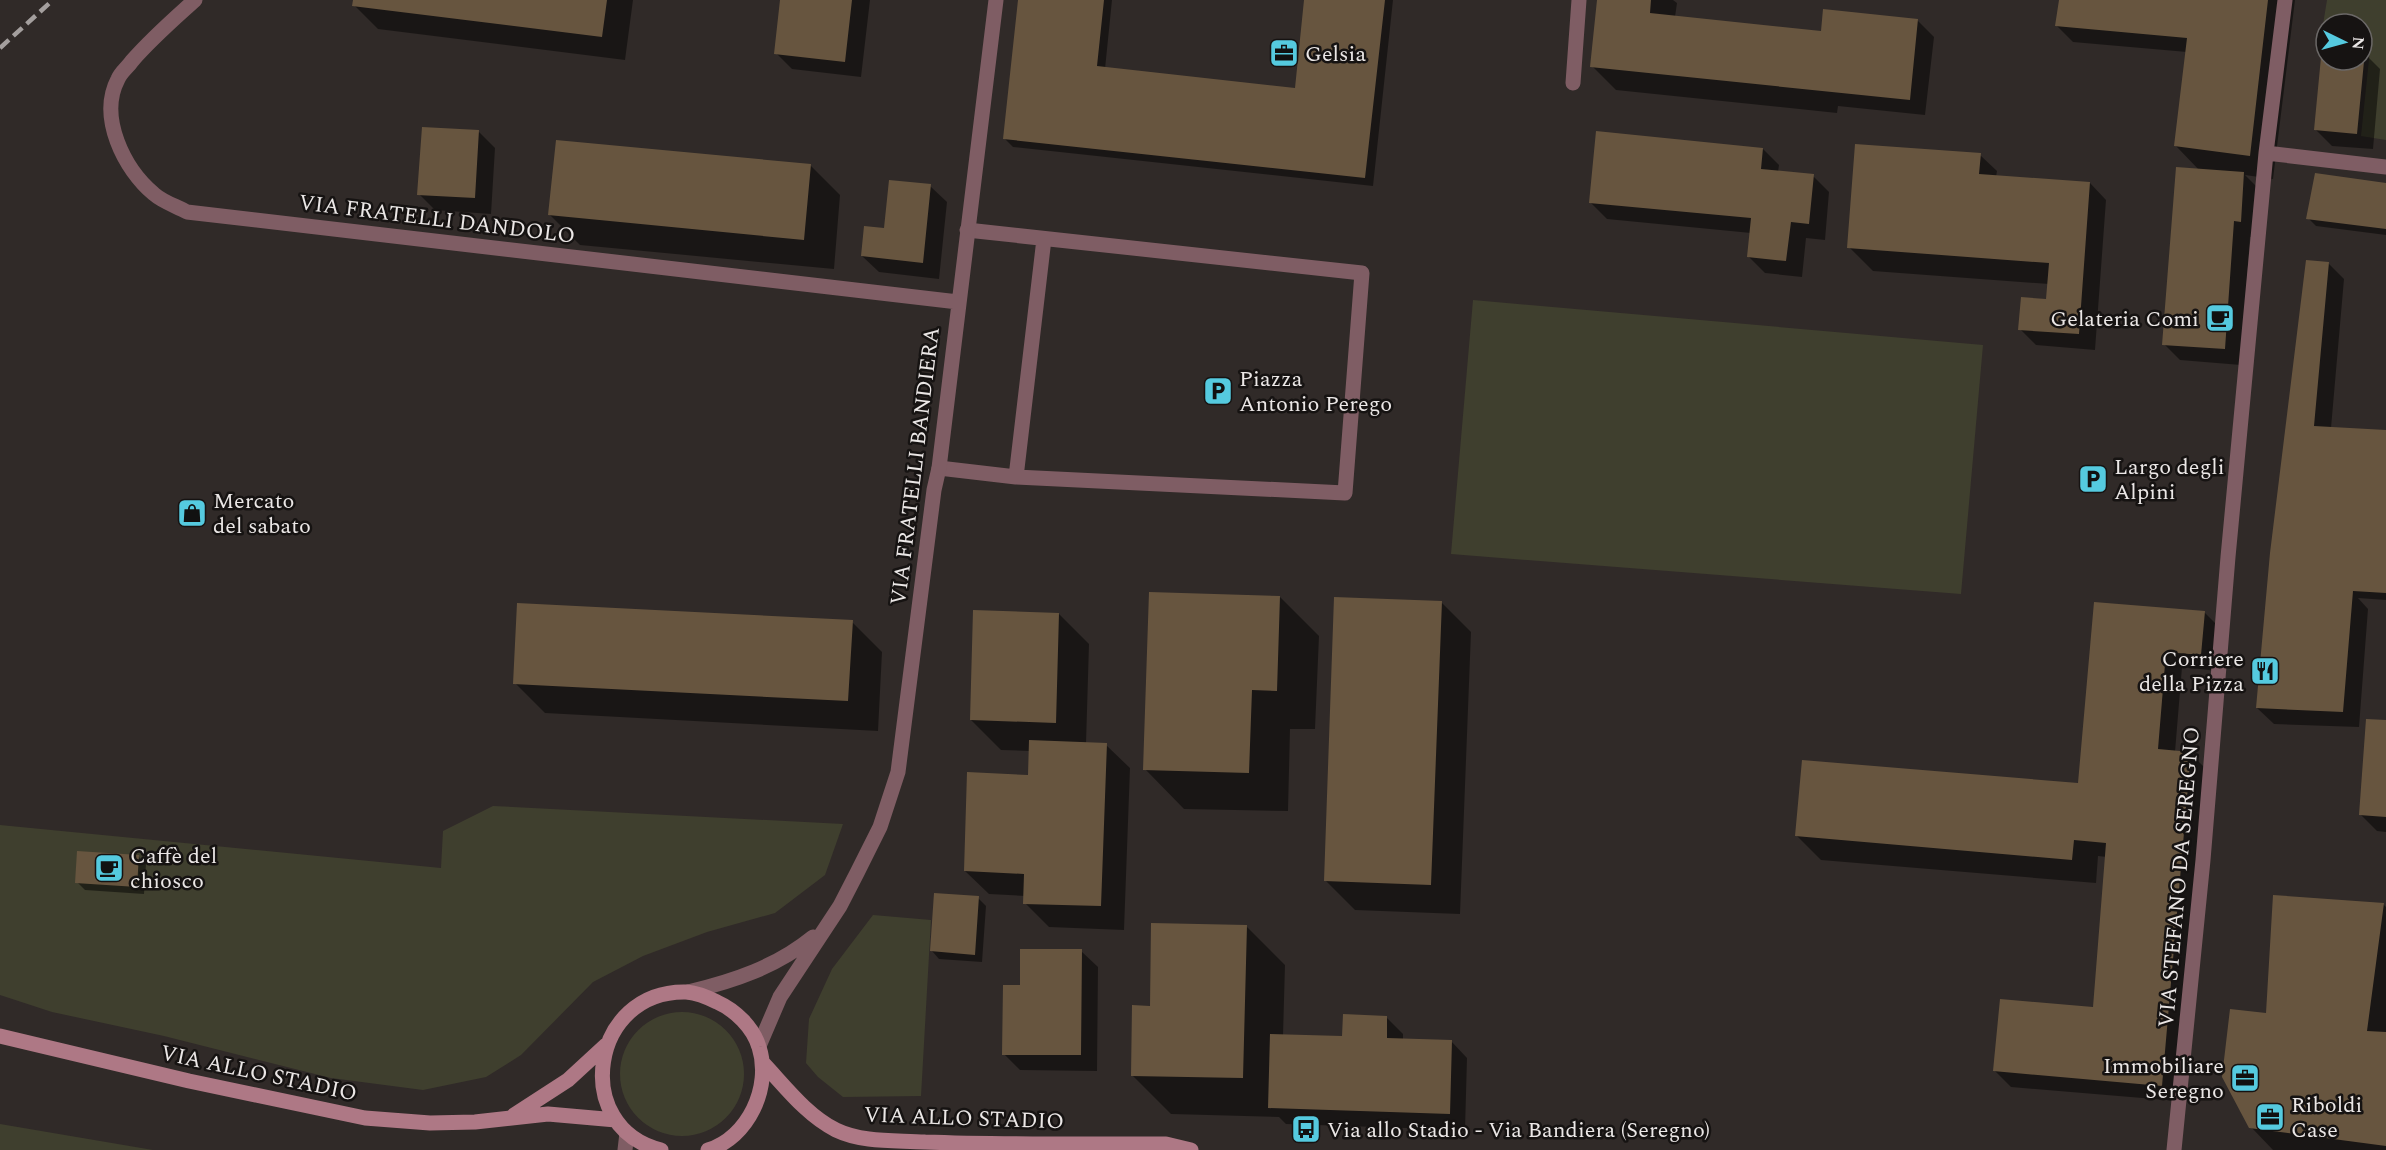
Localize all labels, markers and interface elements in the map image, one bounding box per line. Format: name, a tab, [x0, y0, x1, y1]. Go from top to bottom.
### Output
north arrow	[2314, 12, 2374, 72]
text: N	[2345, 36, 2370, 51]
office icon: Gelsia	[1268, 37, 1300, 69]
place label: Gelsia	[1305, 38, 1366, 71]
street label: VIA FRATELLI DANDOLO	[297, 186, 577, 253]
cafe icon: Gelateria Comi	[2204, 302, 2236, 334]
place label: Gelateria Comi	[2050, 303, 2199, 336]
street label: VIA FRATELLI BANDIERA	[882, 325, 949, 607]
place label: Piazza Antonio Perego	[1239, 363, 1392, 421]
parking icon: Piazza Antonio Perego	[1202, 375, 1234, 407]
place label: Largo degli Alpini	[2114, 451, 2225, 509]
parking icon: Largo degli Alpini	[2077, 463, 2109, 495]
place label: Mercato del sabato	[213, 485, 311, 543]
shop icon: Mercato del sabato	[176, 497, 208, 529]
place label: Corriere della Pizza	[2139, 643, 2244, 701]
restaurant icon: Corriere della Pizza	[2249, 655, 2281, 687]
street label: VIA STEFANO DA SEREGNO	[2150, 725, 2209, 1029]
place label: Caffè del chiosco	[130, 840, 217, 898]
cafe icon: Caffè del chiosco	[93, 852, 125, 884]
street label: VIA ALLO STADIO	[157, 1037, 360, 1110]
place label: Immobiliare Seregno	[2103, 1050, 2224, 1108]
office icon: Immobiliare Seregno	[2229, 1062, 2261, 1094]
place label: Riboldi Case	[2291, 1089, 2362, 1147]
street label: VIA ALLO STADIO	[863, 1099, 1064, 1138]
office icon: Riboldi Case	[2254, 1101, 2286, 1133]
bus stop icon: Via allo Stadio - Via Bandiera (Seregno)	[1290, 1113, 1322, 1145]
place label: Via allo Stadio - Via Bandiera (Seregno)	[1327, 1114, 1710, 1147]

